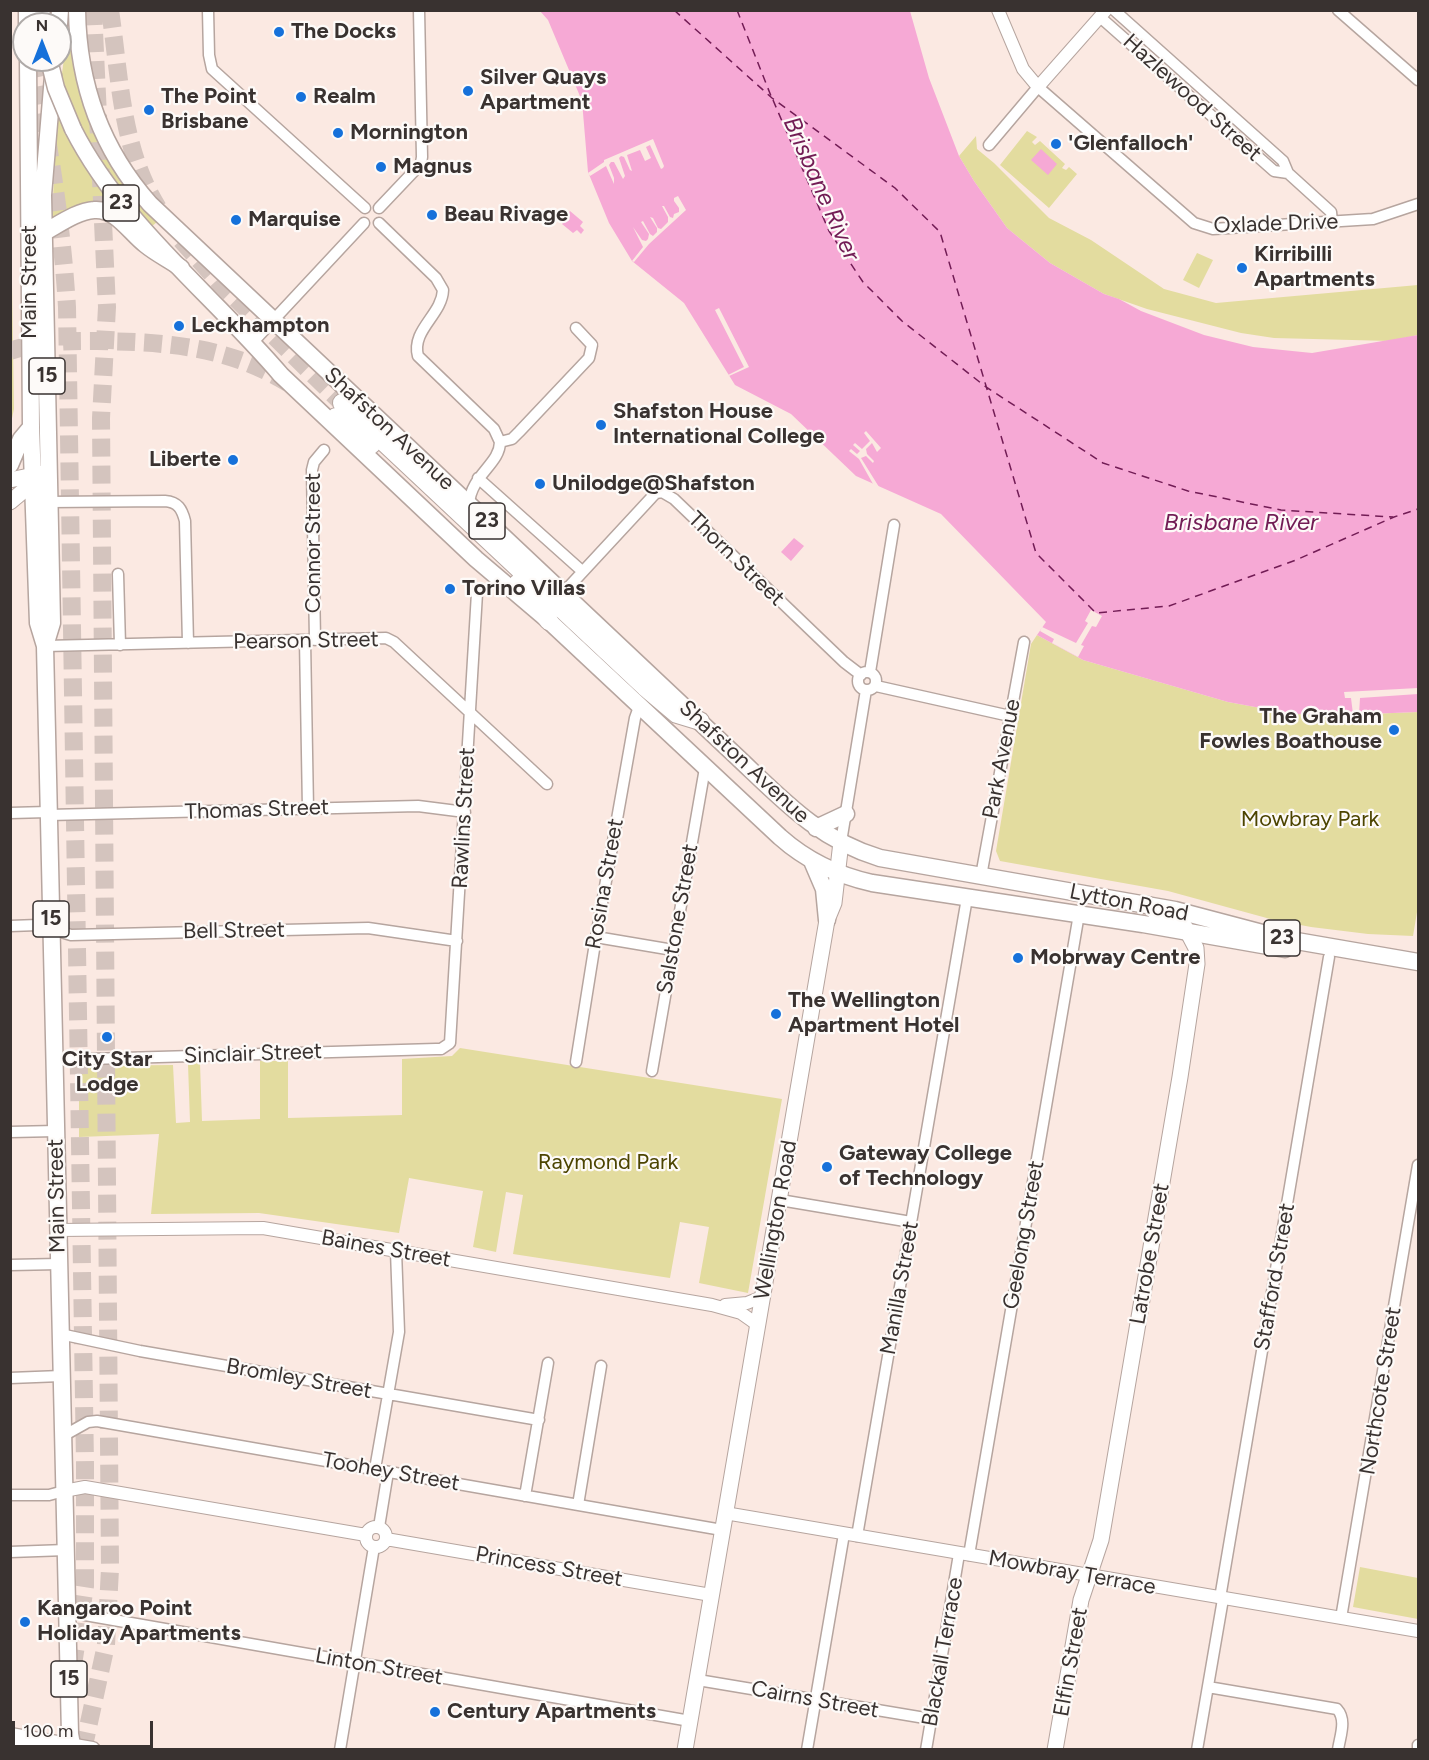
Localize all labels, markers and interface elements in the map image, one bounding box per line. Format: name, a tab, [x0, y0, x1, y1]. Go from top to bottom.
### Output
north arrow	[12, 12, 72, 72]
text: N	[36, 16, 48, 35]
place label: The Docks	[291, 19, 396, 45]
marker: The Docks	[272, 25, 286, 39]
street label: Hazlewood Street	[1117, 29, 1267, 167]
place label: Silver Quays Apartment	[480, 65, 606, 116]
place label: The Point Brisbane	[161, 84, 257, 136]
place label: Realm	[313, 84, 376, 110]
marker: Silver Quays Apartment	[461, 84, 475, 98]
marker: Realm	[294, 90, 308, 104]
marker: The Point Brisbane	[142, 103, 156, 117]
water label: Brisbane River	[776, 113, 866, 265]
place label: Mornington	[350, 120, 468, 146]
marker: Mornington	[331, 126, 345, 140]
place label: 'Glenfalloch'	[1068, 131, 1193, 157]
marker: 'Glenfalloch'	[1049, 137, 1063, 151]
place label: Magnus	[393, 154, 472, 180]
marker: Magnus	[374, 160, 388, 174]
road number: 23	[103, 185, 139, 221]
place label: Beau Rivage	[444, 202, 568, 228]
place label: Marquise	[248, 207, 341, 233]
marker: Beau Rivage	[425, 208, 439, 222]
street label: Oxlade Drive	[1213, 209, 1339, 239]
marker: Marquise	[229, 213, 243, 227]
street label: Main Street	[17, 225, 43, 339]
place label: Kirribilli Apartments	[1254, 242, 1375, 294]
marker: Kirribilli Apartments	[1235, 261, 1249, 275]
place label: Leckhampton	[191, 313, 329, 339]
marker: Leckhampton	[172, 319, 186, 333]
road number: 15	[29, 358, 65, 394]
street label: Shafston Avenue	[318, 362, 460, 496]
place label: Shafston House International College	[613, 399, 825, 451]
marker: Shafston House International College	[594, 418, 608, 432]
place label: Liberte	[149, 447, 221, 473]
marker: Liberte	[226, 453, 240, 467]
place label: Unilodge@Shafston	[552, 471, 755, 497]
street label: Connor Street	[301, 473, 327, 613]
marker: Unilodge@Shafston	[533, 477, 547, 491]
road number: 23	[469, 503, 505, 539]
street label: Thorn Street	[682, 506, 790, 612]
water label: Brisbane River	[1164, 509, 1318, 537]
place label: Torino Villas	[462, 576, 585, 602]
marker: Torino Villas	[443, 582, 457, 596]
street label: Pearson Street	[233, 627, 379, 655]
street label: Shafston Avenue	[673, 695, 815, 829]
street label: Park Avenue	[977, 697, 1027, 821]
place label: The Graham Fowles Boathouse	[1199, 704, 1382, 756]
marker: The Graham Fowles Boathouse	[1387, 723, 1401, 737]
street label: Rawlins Street	[447, 747, 481, 889]
street label: Thomas Street	[184, 794, 330, 826]
park label: Mowbray Park	[1241, 807, 1379, 833]
street label: Rosina Street	[581, 817, 629, 951]
street label: Salstone Street	[652, 842, 704, 996]
street label: Lytton Road	[1067, 879, 1191, 927]
road number: 15	[33, 901, 69, 937]
street label: Bell Street	[183, 917, 285, 945]
road number: 23	[1264, 920, 1300, 956]
place label: Mobrway Centre	[1030, 945, 1200, 971]
marker: Mobrway Centre	[1011, 951, 1025, 965]
place label: The Wellington Apartment Hotel	[788, 988, 959, 1040]
marker: The Wellington Apartment Hotel	[769, 1007, 783, 1021]
marker: City Star Lodge	[100, 1030, 114, 1044]
street label: Sinclair Street	[183, 1038, 323, 1070]
place label: City Star Lodge	[62, 1047, 152, 1098]
street label: Wellington Road	[749, 1138, 803, 1302]
street label: Main Street	[43, 1139, 71, 1253]
place label: Gateway College of Technology	[839, 1141, 1012, 1192]
park label: Raymond Park	[538, 1150, 678, 1176]
street label: Geelong Street	[998, 1159, 1050, 1311]
marker: Gateway College of Technology	[820, 1160, 834, 1174]
street label: Latrobe Street	[1125, 1181, 1175, 1327]
street label: Stafford Street	[1249, 1201, 1301, 1353]
street label: Manilla Street	[875, 1219, 925, 1357]
street label: Baines Street	[319, 1225, 453, 1273]
street label: Northcote Street	[1355, 1305, 1407, 1477]
street label: Bromley Street	[224, 1353, 374, 1405]
street label: Toohey Street	[320, 1447, 462, 1497]
street label: Princess Street	[473, 1541, 625, 1593]
street label: Mowbray Terrace	[986, 1545, 1158, 1601]
street label: Blackall Terrace	[917, 1575, 969, 1729]
place label: Kangaroo Point Holiday Apartments	[37, 1596, 241, 1648]
street label: Elfin Street	[1048, 1605, 1094, 1719]
marker: Kangaroo Point Holiday Apartments	[18, 1615, 32, 1629]
street label: Linton Street	[313, 1643, 445, 1691]
road number: 15	[51, 1661, 87, 1697]
street label: Cairns Street	[749, 1676, 881, 1724]
place label: Century Apartments	[447, 1699, 656, 1725]
marker: Century Apartments	[428, 1705, 442, 1719]
scale bar	[15, 1709, 156, 1747]
text: 100 m	[23, 1720, 73, 1742]

